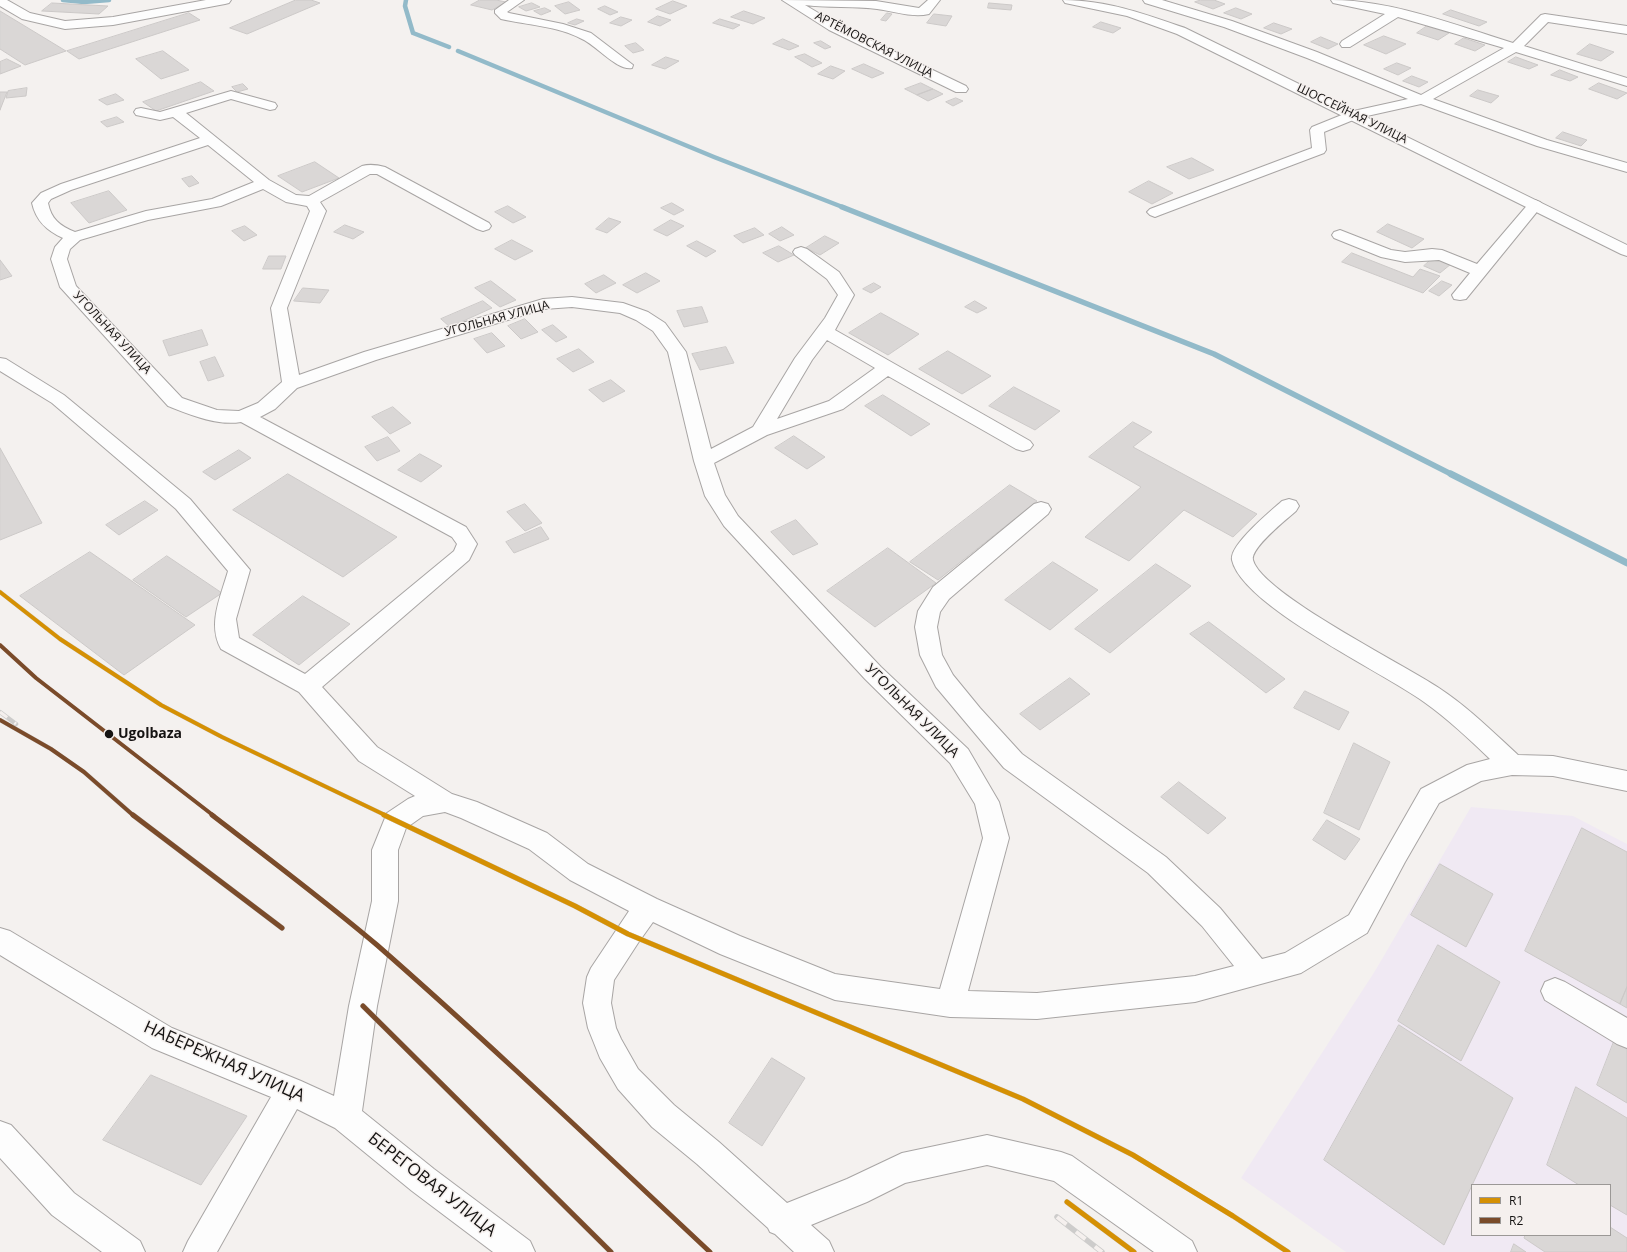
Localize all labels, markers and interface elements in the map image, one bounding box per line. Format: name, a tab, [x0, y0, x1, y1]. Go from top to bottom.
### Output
street label: АРТЁМОВСКАЯ УЛИЦА	[813, 9, 935, 81]
street label: ШОССЕЙНАЯ УЛИЦА	[1294, 81, 1410, 147]
street label: УГОЛЬНАЯ УЛИЦА	[70, 289, 154, 377]
street label: УГОЛЬНАЯ УЛИЦА	[443, 298, 551, 340]
street label: УГОЛЬНАЯ УЛИЦА	[862, 661, 962, 761]
place label: Ugolbaza	[118, 726, 182, 742]
marker: Ugolbaza	[103, 728, 115, 740]
street label: НАБЕРЕЖНАЯ УЛИЦА	[140, 1017, 308, 1107]
street label: БЕРЕГОВАЯ УЛИЦА	[364, 1129, 500, 1241]
legend	[1471, 1184, 1611, 1236]
text: R1	[1509, 1192, 1523, 1209]
text: R2	[1509, 1212, 1523, 1229]

